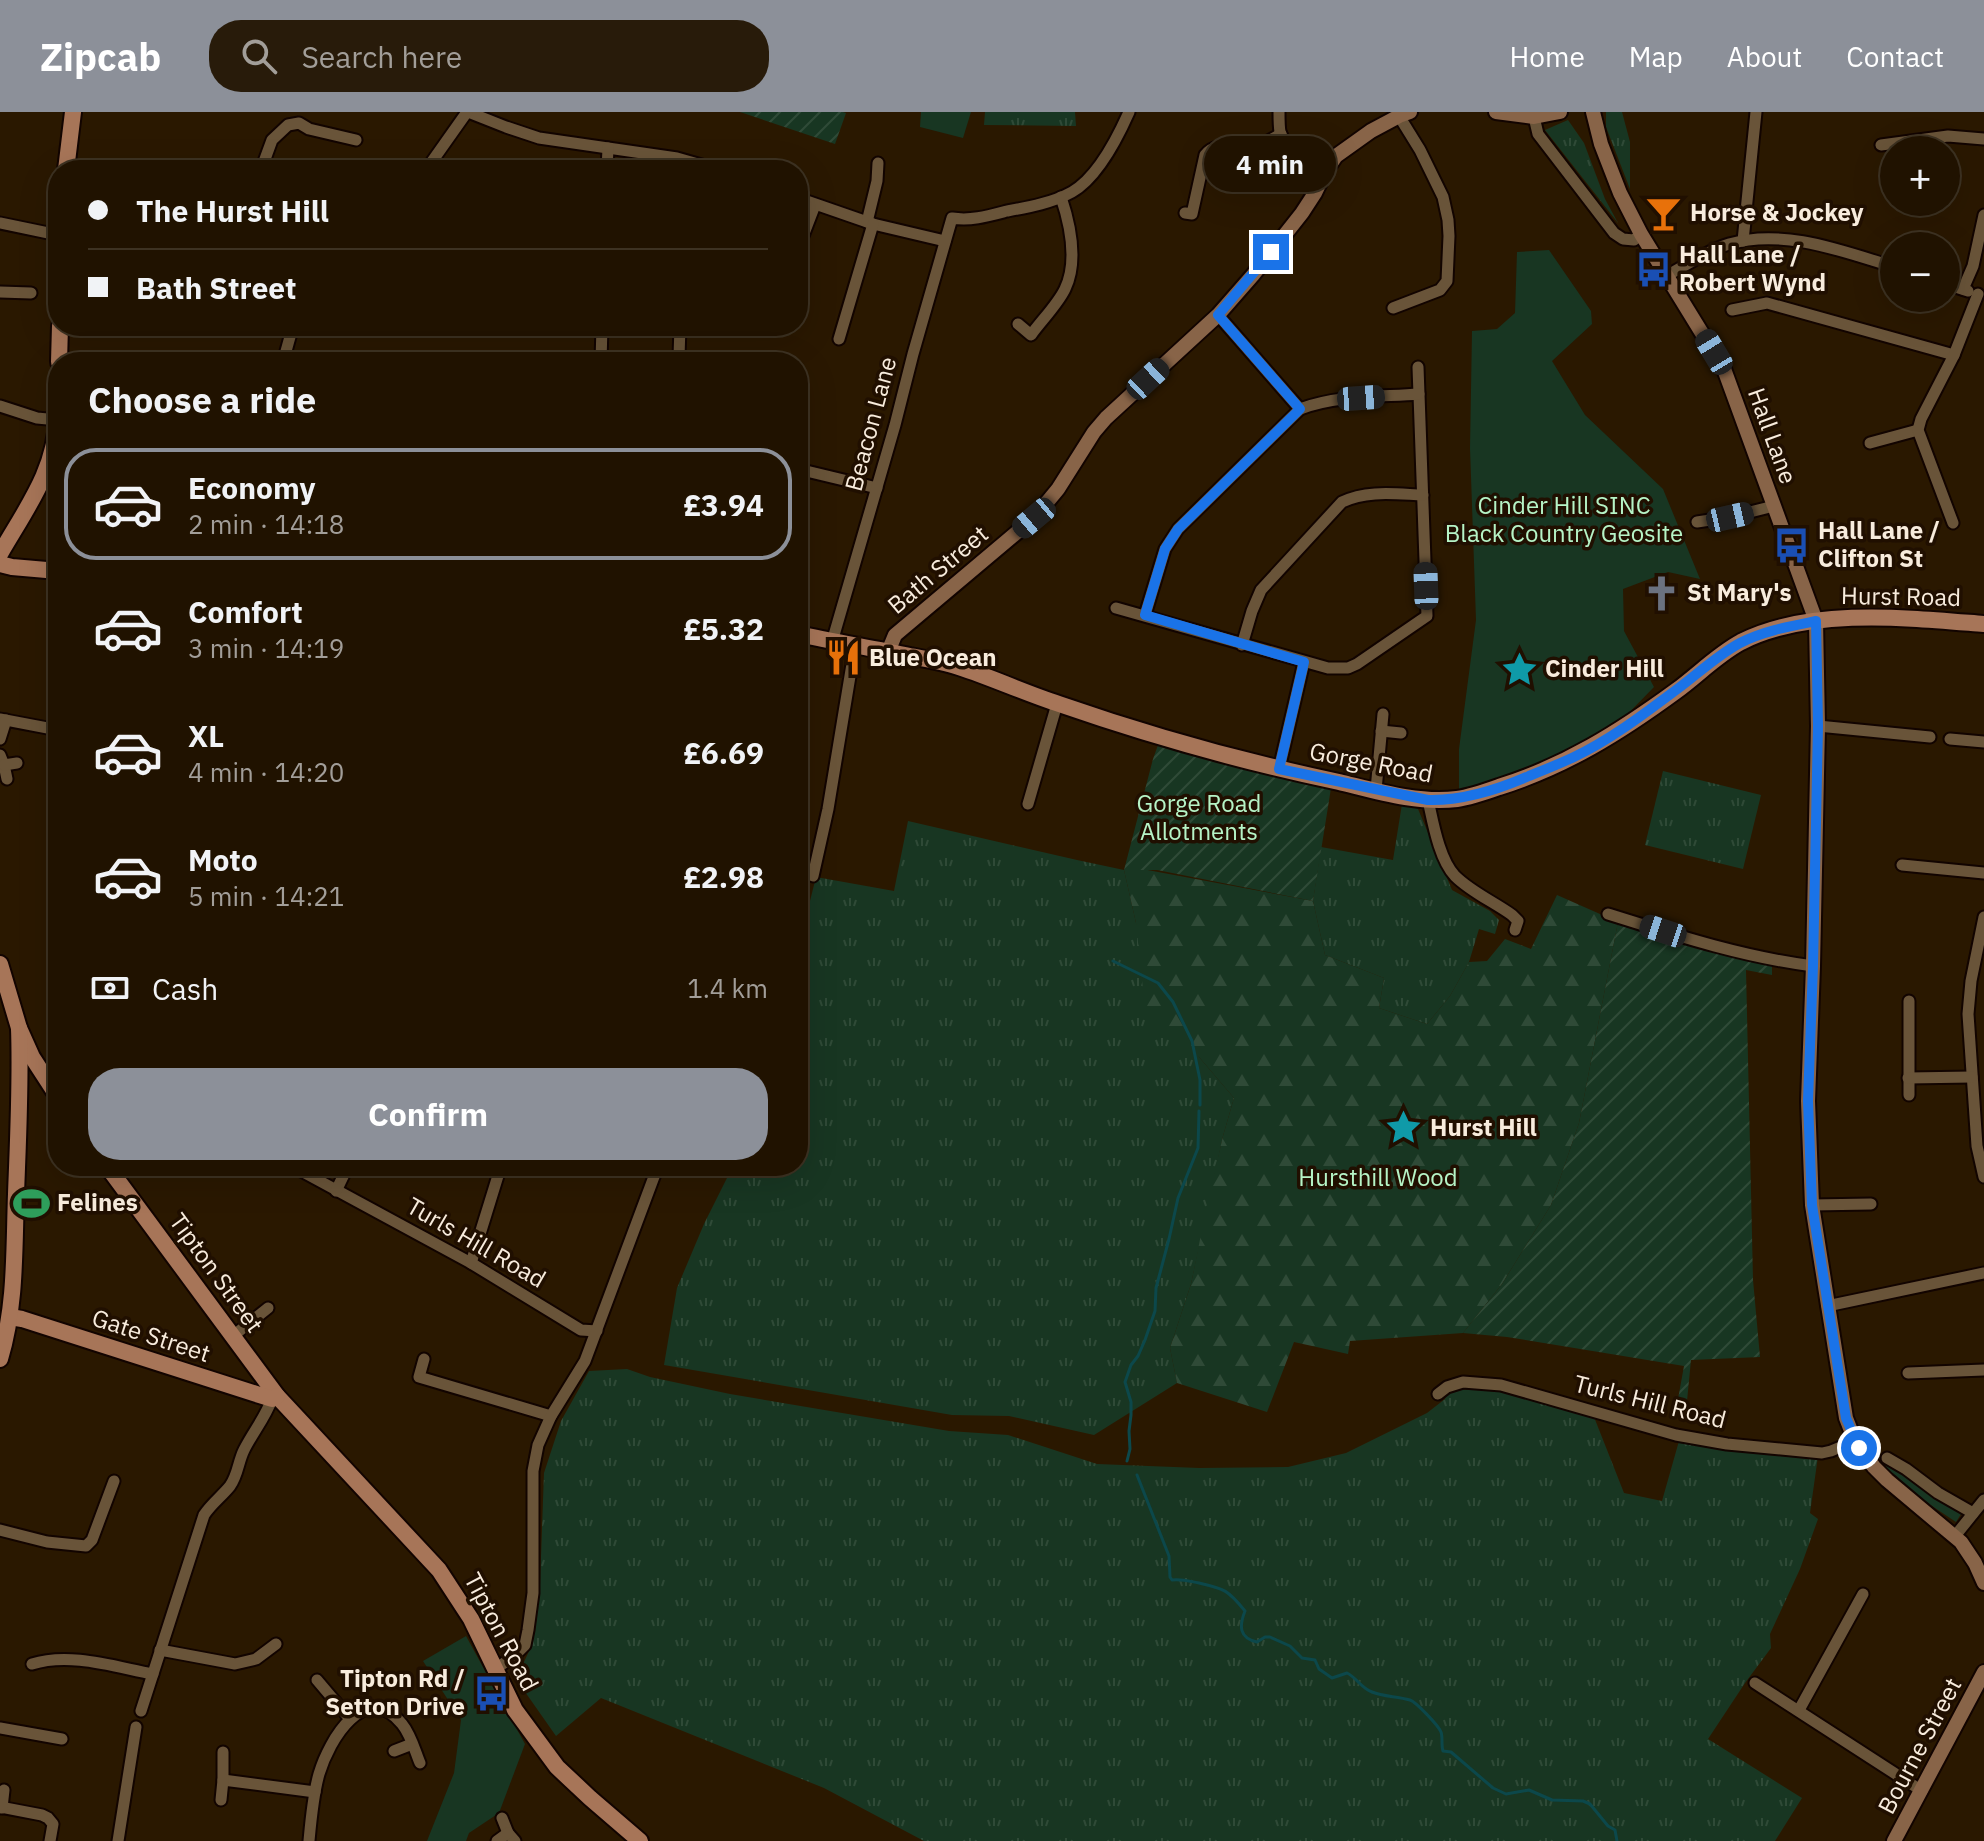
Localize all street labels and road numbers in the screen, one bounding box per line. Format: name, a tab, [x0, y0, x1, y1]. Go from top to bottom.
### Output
street label: Beacon Lane	[837, 353, 903, 495]
street label: Hall Lane	[1741, 383, 1805, 488]
street label: Bath Street	[880, 518, 994, 621]
street label: Hurst Road	[1841, 579, 1961, 613]
street label: Gorge Road	[1307, 734, 1436, 790]
street label: Turls Hill Road	[401, 1189, 552, 1295]
street label: Tipton Street	[163, 1206, 271, 1339]
street label: Gate Street	[88, 1301, 215, 1369]
street label: Turls Hill Road	[1571, 1367, 1730, 1435]
street label: Tipton Road	[457, 1567, 546, 1696]
street label: Bourne Street	[1870, 1672, 1968, 1819]

